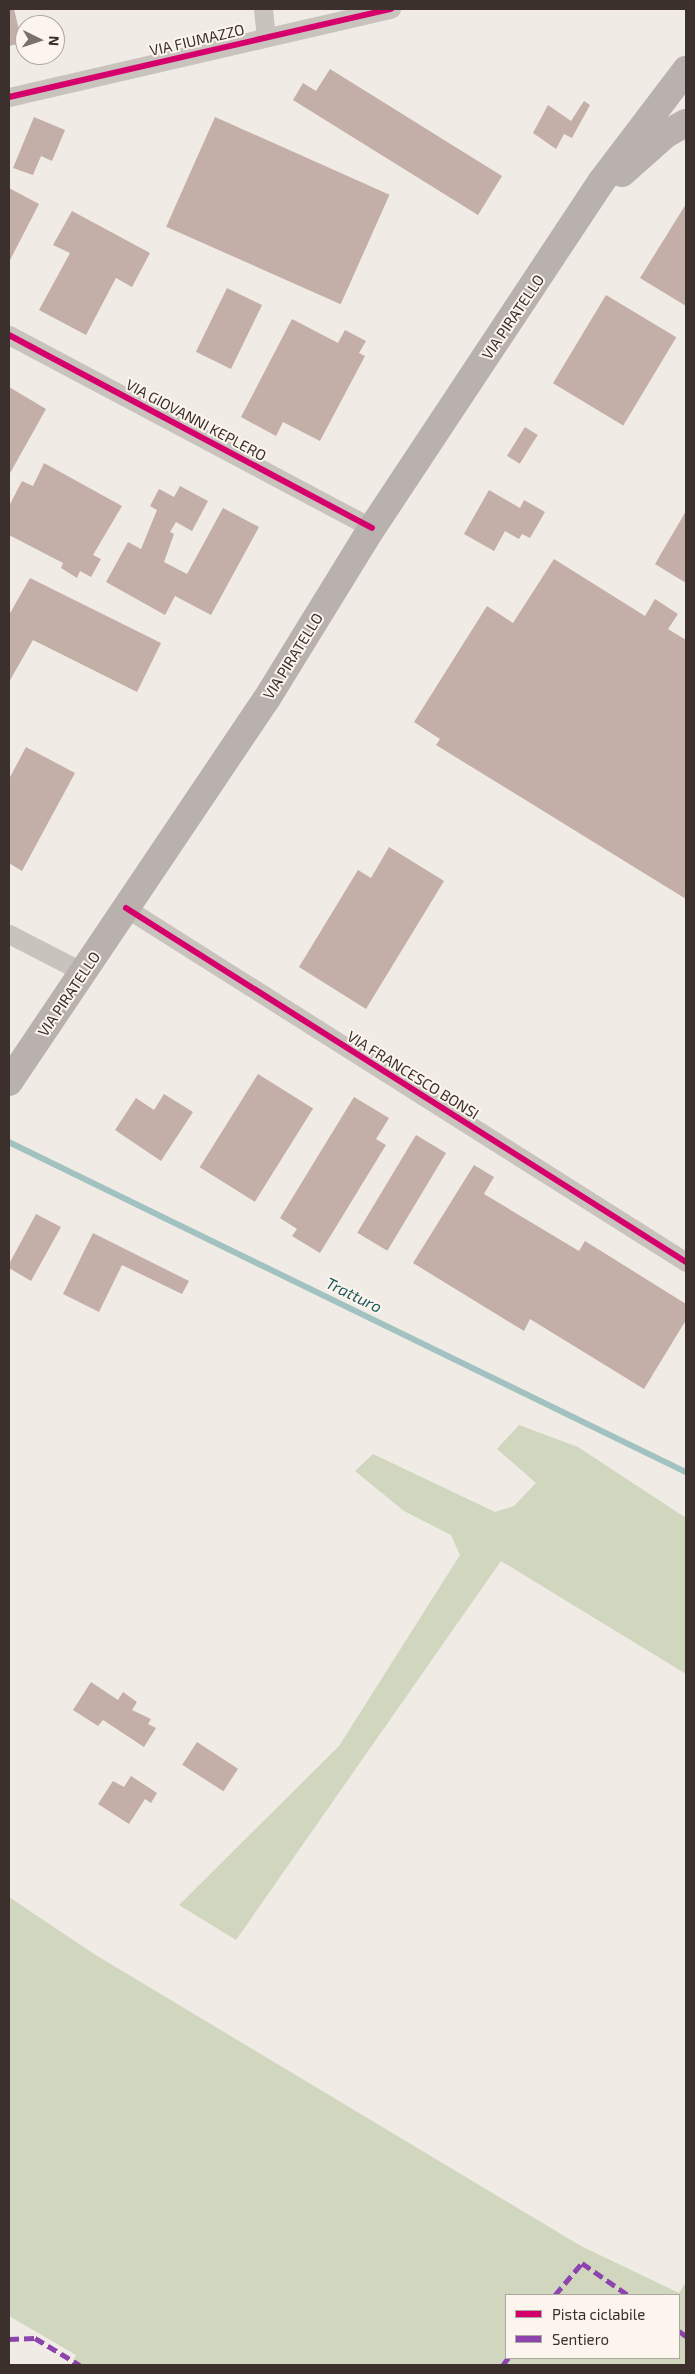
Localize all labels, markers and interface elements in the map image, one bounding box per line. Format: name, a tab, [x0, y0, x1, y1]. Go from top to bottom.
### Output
north arrow	[15, 15, 65, 65]
street label: VIA FIUMAZZO	[148, 20, 246, 60]
text: N	[46, 35, 63, 47]
street label: VIA PIRATELLO	[478, 271, 548, 363]
street label: VIA GIOVANNI KEPLERO	[123, 375, 269, 465]
street label: VIA PIRATELLO	[259, 609, 327, 703]
street label: VIA PIRATELLO	[34, 948, 104, 1040]
street label: VIA FRANCESCO BONSI	[344, 1027, 482, 1123]
water label: Tratturo	[323, 1273, 385, 1317]
legend	[505, 2294, 680, 2359]
text: Pista ciclabile	[552, 2305, 645, 2323]
text: Sentiero	[552, 2330, 609, 2348]

